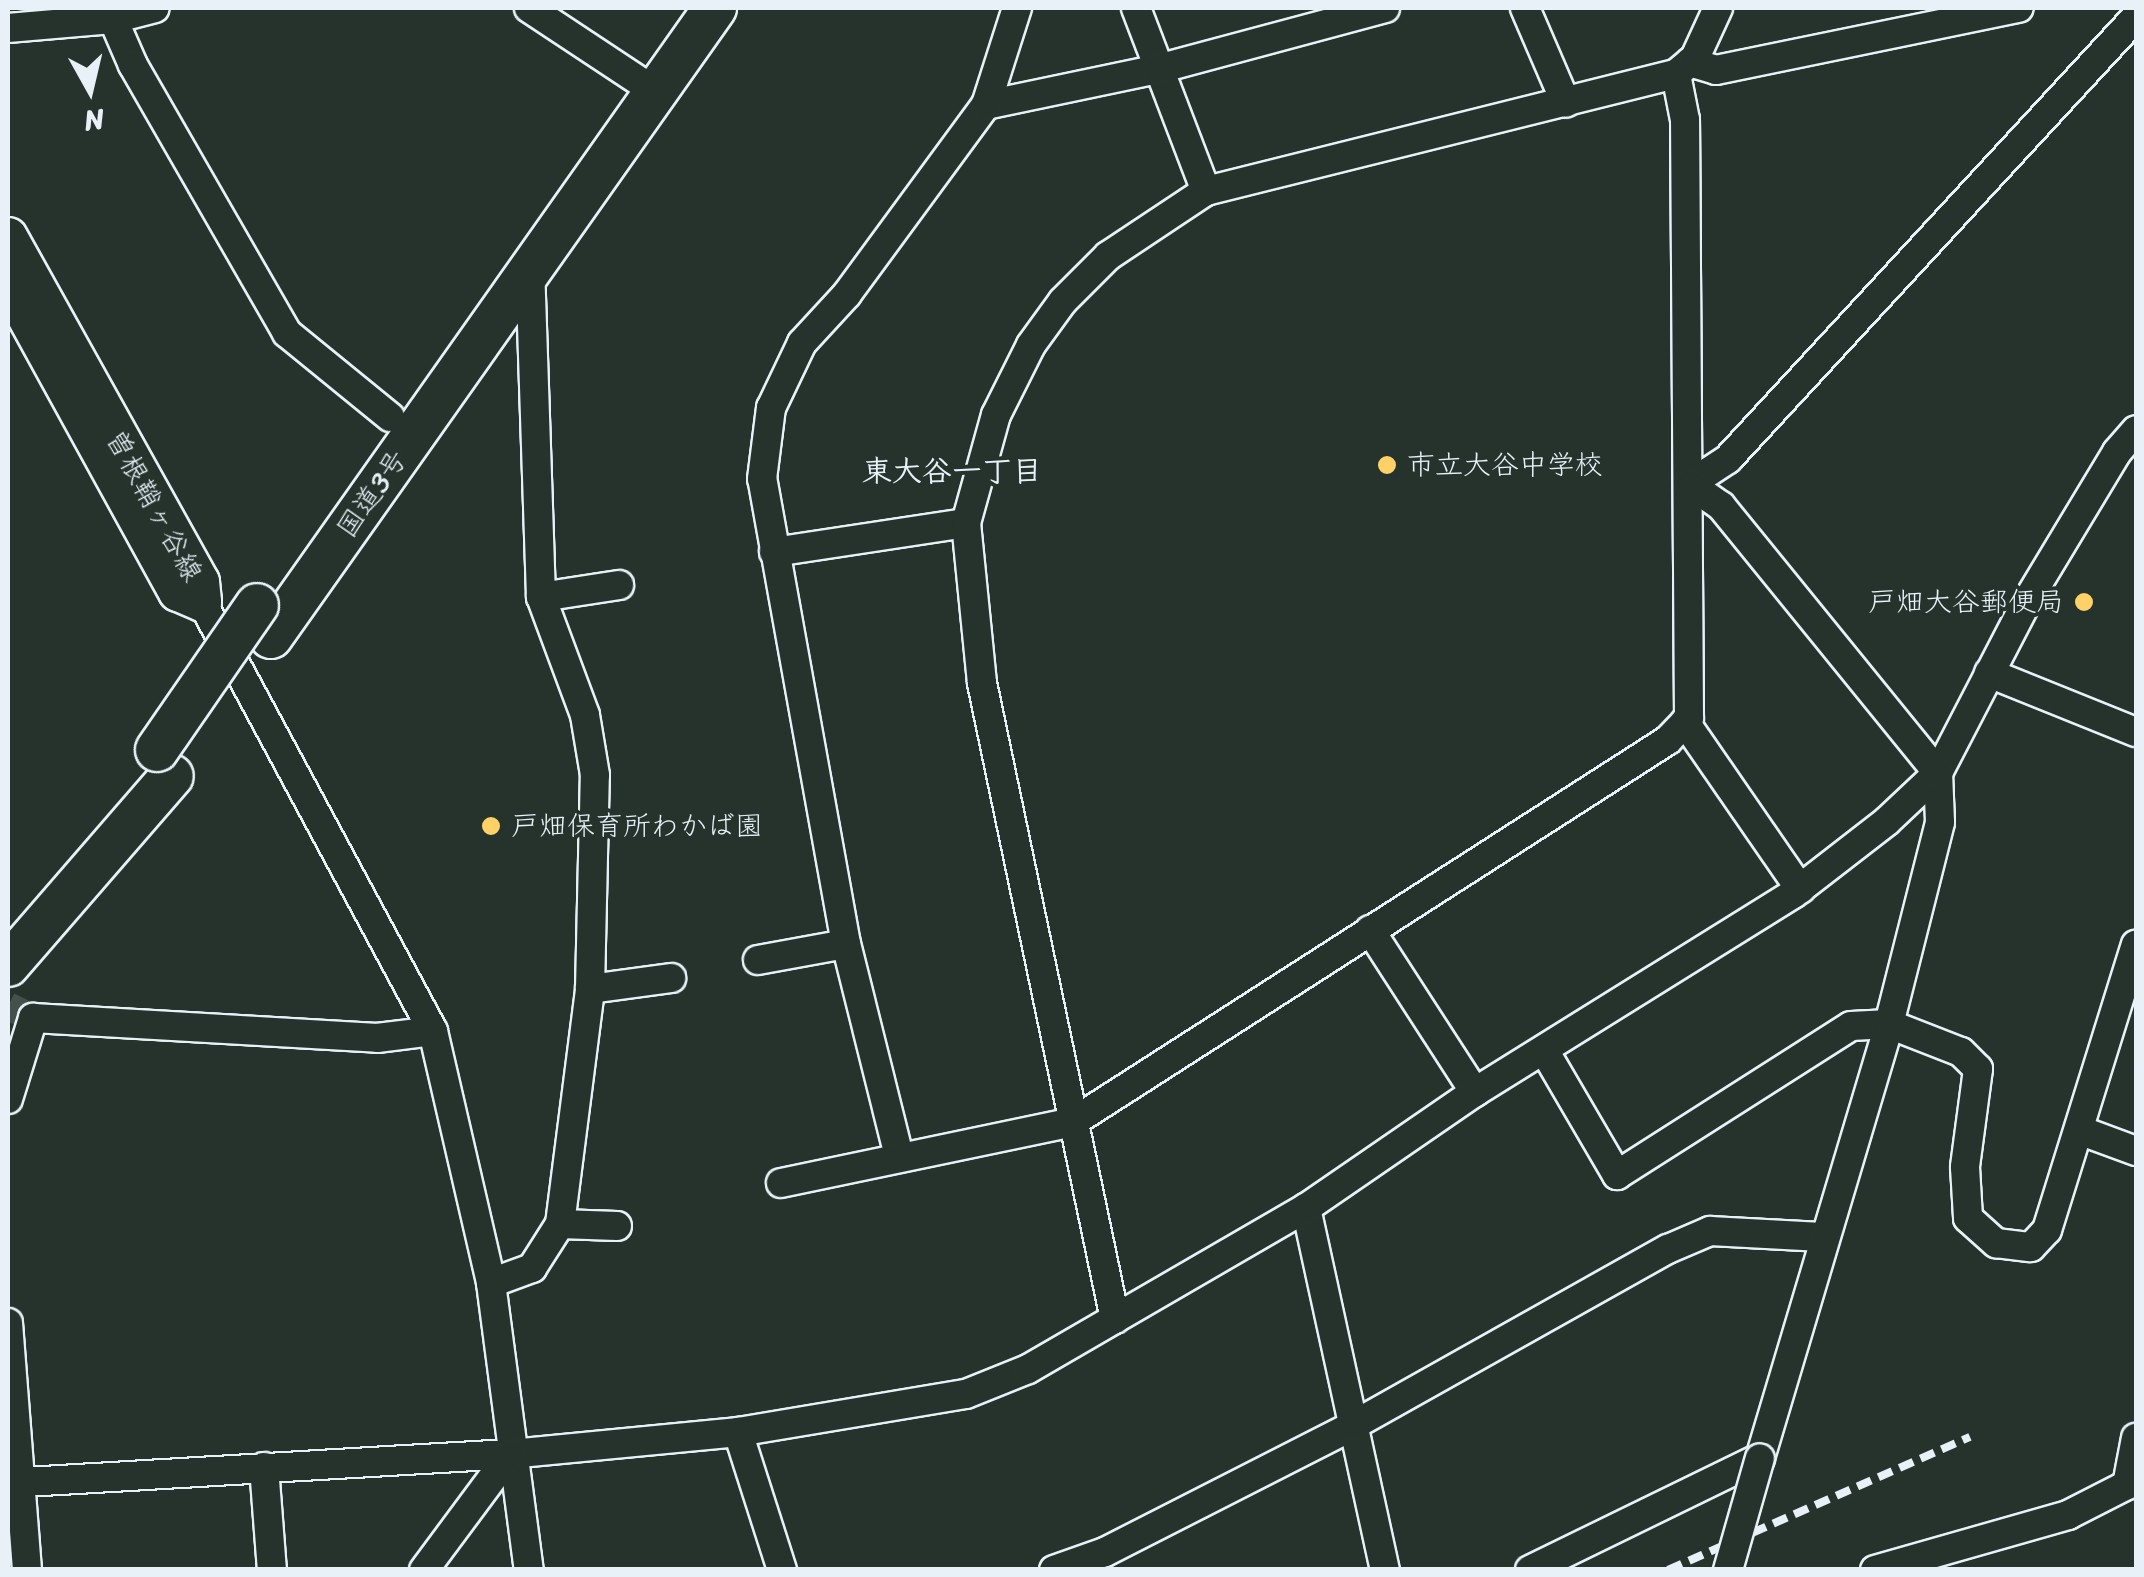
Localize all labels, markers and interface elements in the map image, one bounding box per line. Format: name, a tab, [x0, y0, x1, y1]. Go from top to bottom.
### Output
north arrow	[40, 40, 140, 140]
text: N	[81, 95, 107, 146]
street label: 曽根鞘ヶ谷線	[99, 424, 209, 588]
street label: 国道3号	[330, 444, 414, 544]
place label: 市立大谷中学校	[1407, 448, 1603, 482]
district label: 東大谷一丁目	[862, 453, 1042, 489]
marker: 市立大谷中学校	[1376, 454, 1398, 476]
place label: 戸畑大谷郵便局	[1868, 585, 2064, 619]
marker: 戸畑大谷郵便局	[2073, 591, 2095, 613]
place label: 戸畑保育所わかば園	[511, 809, 763, 843]
marker: 戸畑保育所わかば園	[480, 815, 502, 837]

